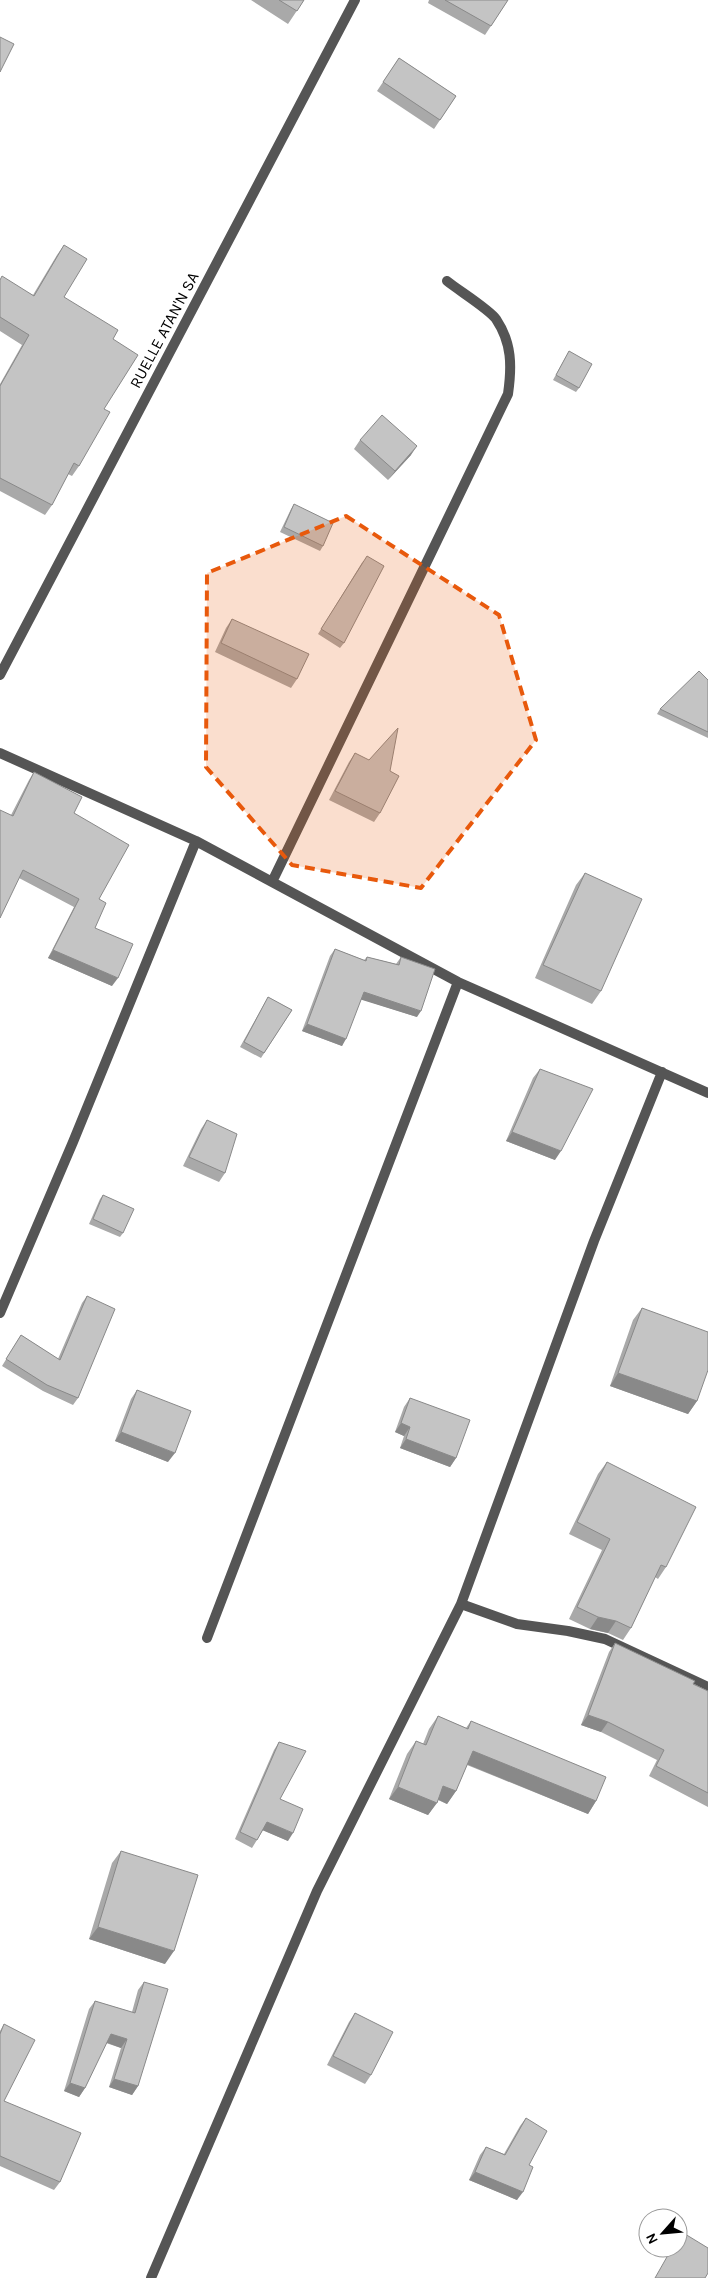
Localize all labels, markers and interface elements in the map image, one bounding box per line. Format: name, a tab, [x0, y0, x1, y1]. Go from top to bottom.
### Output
street label: RUELLE ATAN'N SA	[125, 269, 203, 391]
north arrow	[638, 2208, 688, 2258]
text: N	[642, 2230, 662, 2247]

